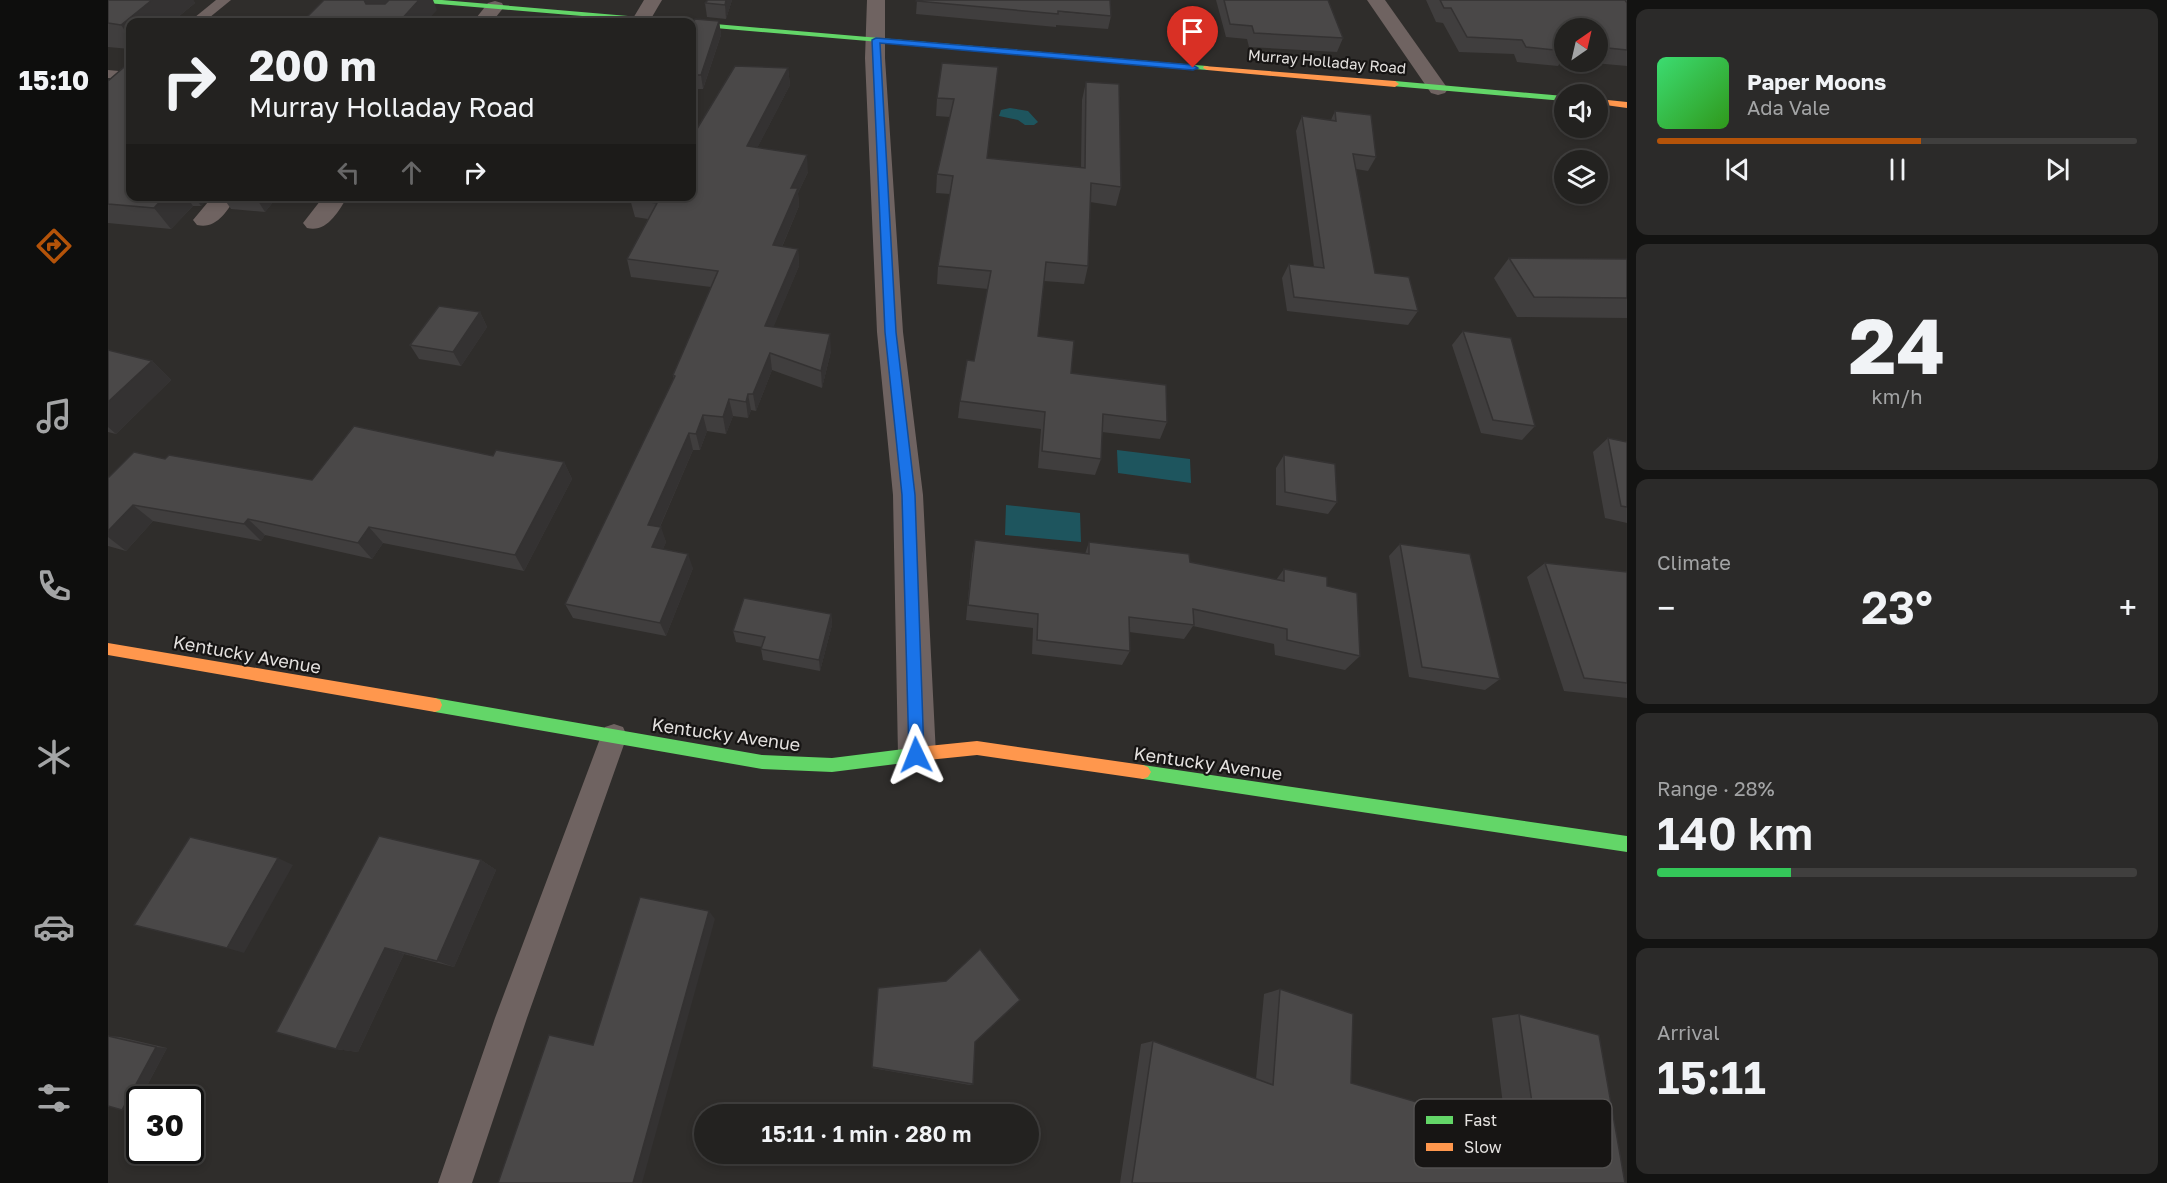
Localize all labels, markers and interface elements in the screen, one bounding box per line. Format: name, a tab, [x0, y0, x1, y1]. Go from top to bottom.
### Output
pin	[1167, 6, 1218, 68]
icon: arrive	[1176, 15, 1209, 48]
north arrow	[1554, 18, 1608, 72]
map controls	[1554, 18, 1608, 204]
text: 200 m	[249, 40, 376, 90]
icon: right	[150, 42, 228, 120]
street label: Murray Holladay Road	[1247, 45, 1407, 77]
text: 15:10	[19, 64, 89, 96]
text: Paper Moons	[1747, 68, 1886, 95]
button: sound	[1554, 84, 1608, 138]
text: Murray Holladay Road	[249, 91, 535, 123]
text: Ada Vale	[1747, 95, 1830, 119]
button: layers	[1554, 150, 1608, 204]
icon: previous	[1721, 153, 1754, 186]
icon: pause	[1881, 153, 1914, 186]
icon: next	[2041, 153, 2074, 186]
icon: left	[332, 156, 365, 189]
icon: ahead	[395, 156, 428, 189]
icon: right	[458, 156, 491, 189]
icon: directions	[33, 225, 75, 267]
text: 24	[1849, 298, 1945, 391]
text: km/h	[1872, 384, 1922, 408]
icon: music	[33, 395, 75, 437]
text: Climate	[1657, 550, 1731, 574]
icon: phone	[33, 565, 75, 607]
text: 23°	[1861, 580, 1933, 634]
text: −	[1657, 588, 1675, 627]
text: +	[2119, 588, 2137, 627]
street label: Kentucky Avenue	[172, 630, 323, 678]
street label: Kentucky Avenue	[650, 713, 802, 755]
position arrow	[884, 723, 948, 787]
icon: climate	[33, 736, 75, 778]
street label: Kentucky Avenue	[1132, 742, 1284, 784]
text: Range · 28%	[1657, 776, 1775, 800]
text: 140 km	[1657, 806, 1813, 860]
icon: car	[33, 906, 75, 948]
text: Arrival	[1657, 1020, 1720, 1044]
text: 15:11	[1657, 1050, 1766, 1104]
icon: filters	[33, 1077, 75, 1119]
speed limit sign: 30	[126, 1086, 204, 1164]
legend	[1414, 1099, 1612, 1168]
text: Fast	[1464, 1110, 1497, 1130]
text: 15:11 · 1 min · 280 m	[762, 1120, 971, 1147]
text: Slow	[1464, 1137, 1502, 1157]

